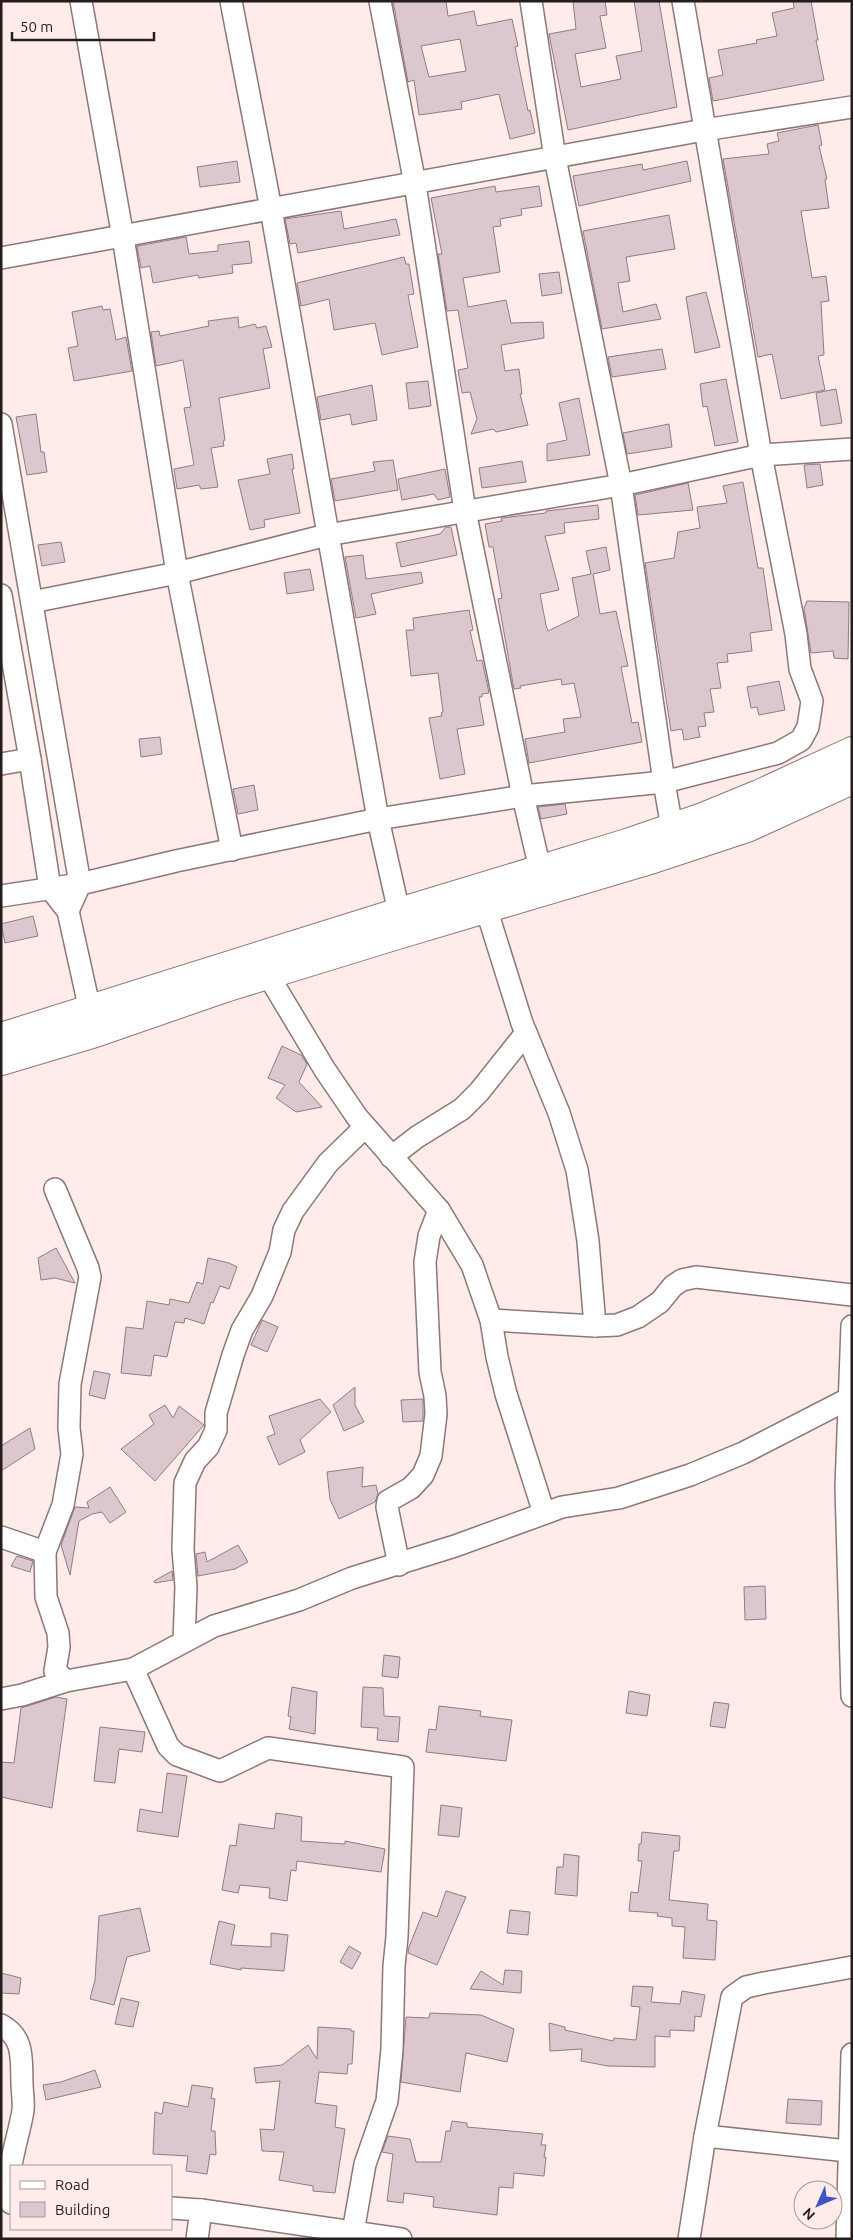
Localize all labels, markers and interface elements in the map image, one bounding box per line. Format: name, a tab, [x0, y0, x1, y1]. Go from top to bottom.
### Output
scale bar	[12, 10, 155, 42]
text: 50 m	[20, 18, 53, 35]
legend	[10, 2165, 172, 2230]
text: Road	[55, 2176, 90, 2193]
north arrow	[793, 2180, 843, 2230]
text: Building	[55, 2201, 110, 2218]
text: N	[799, 2205, 818, 2224]

